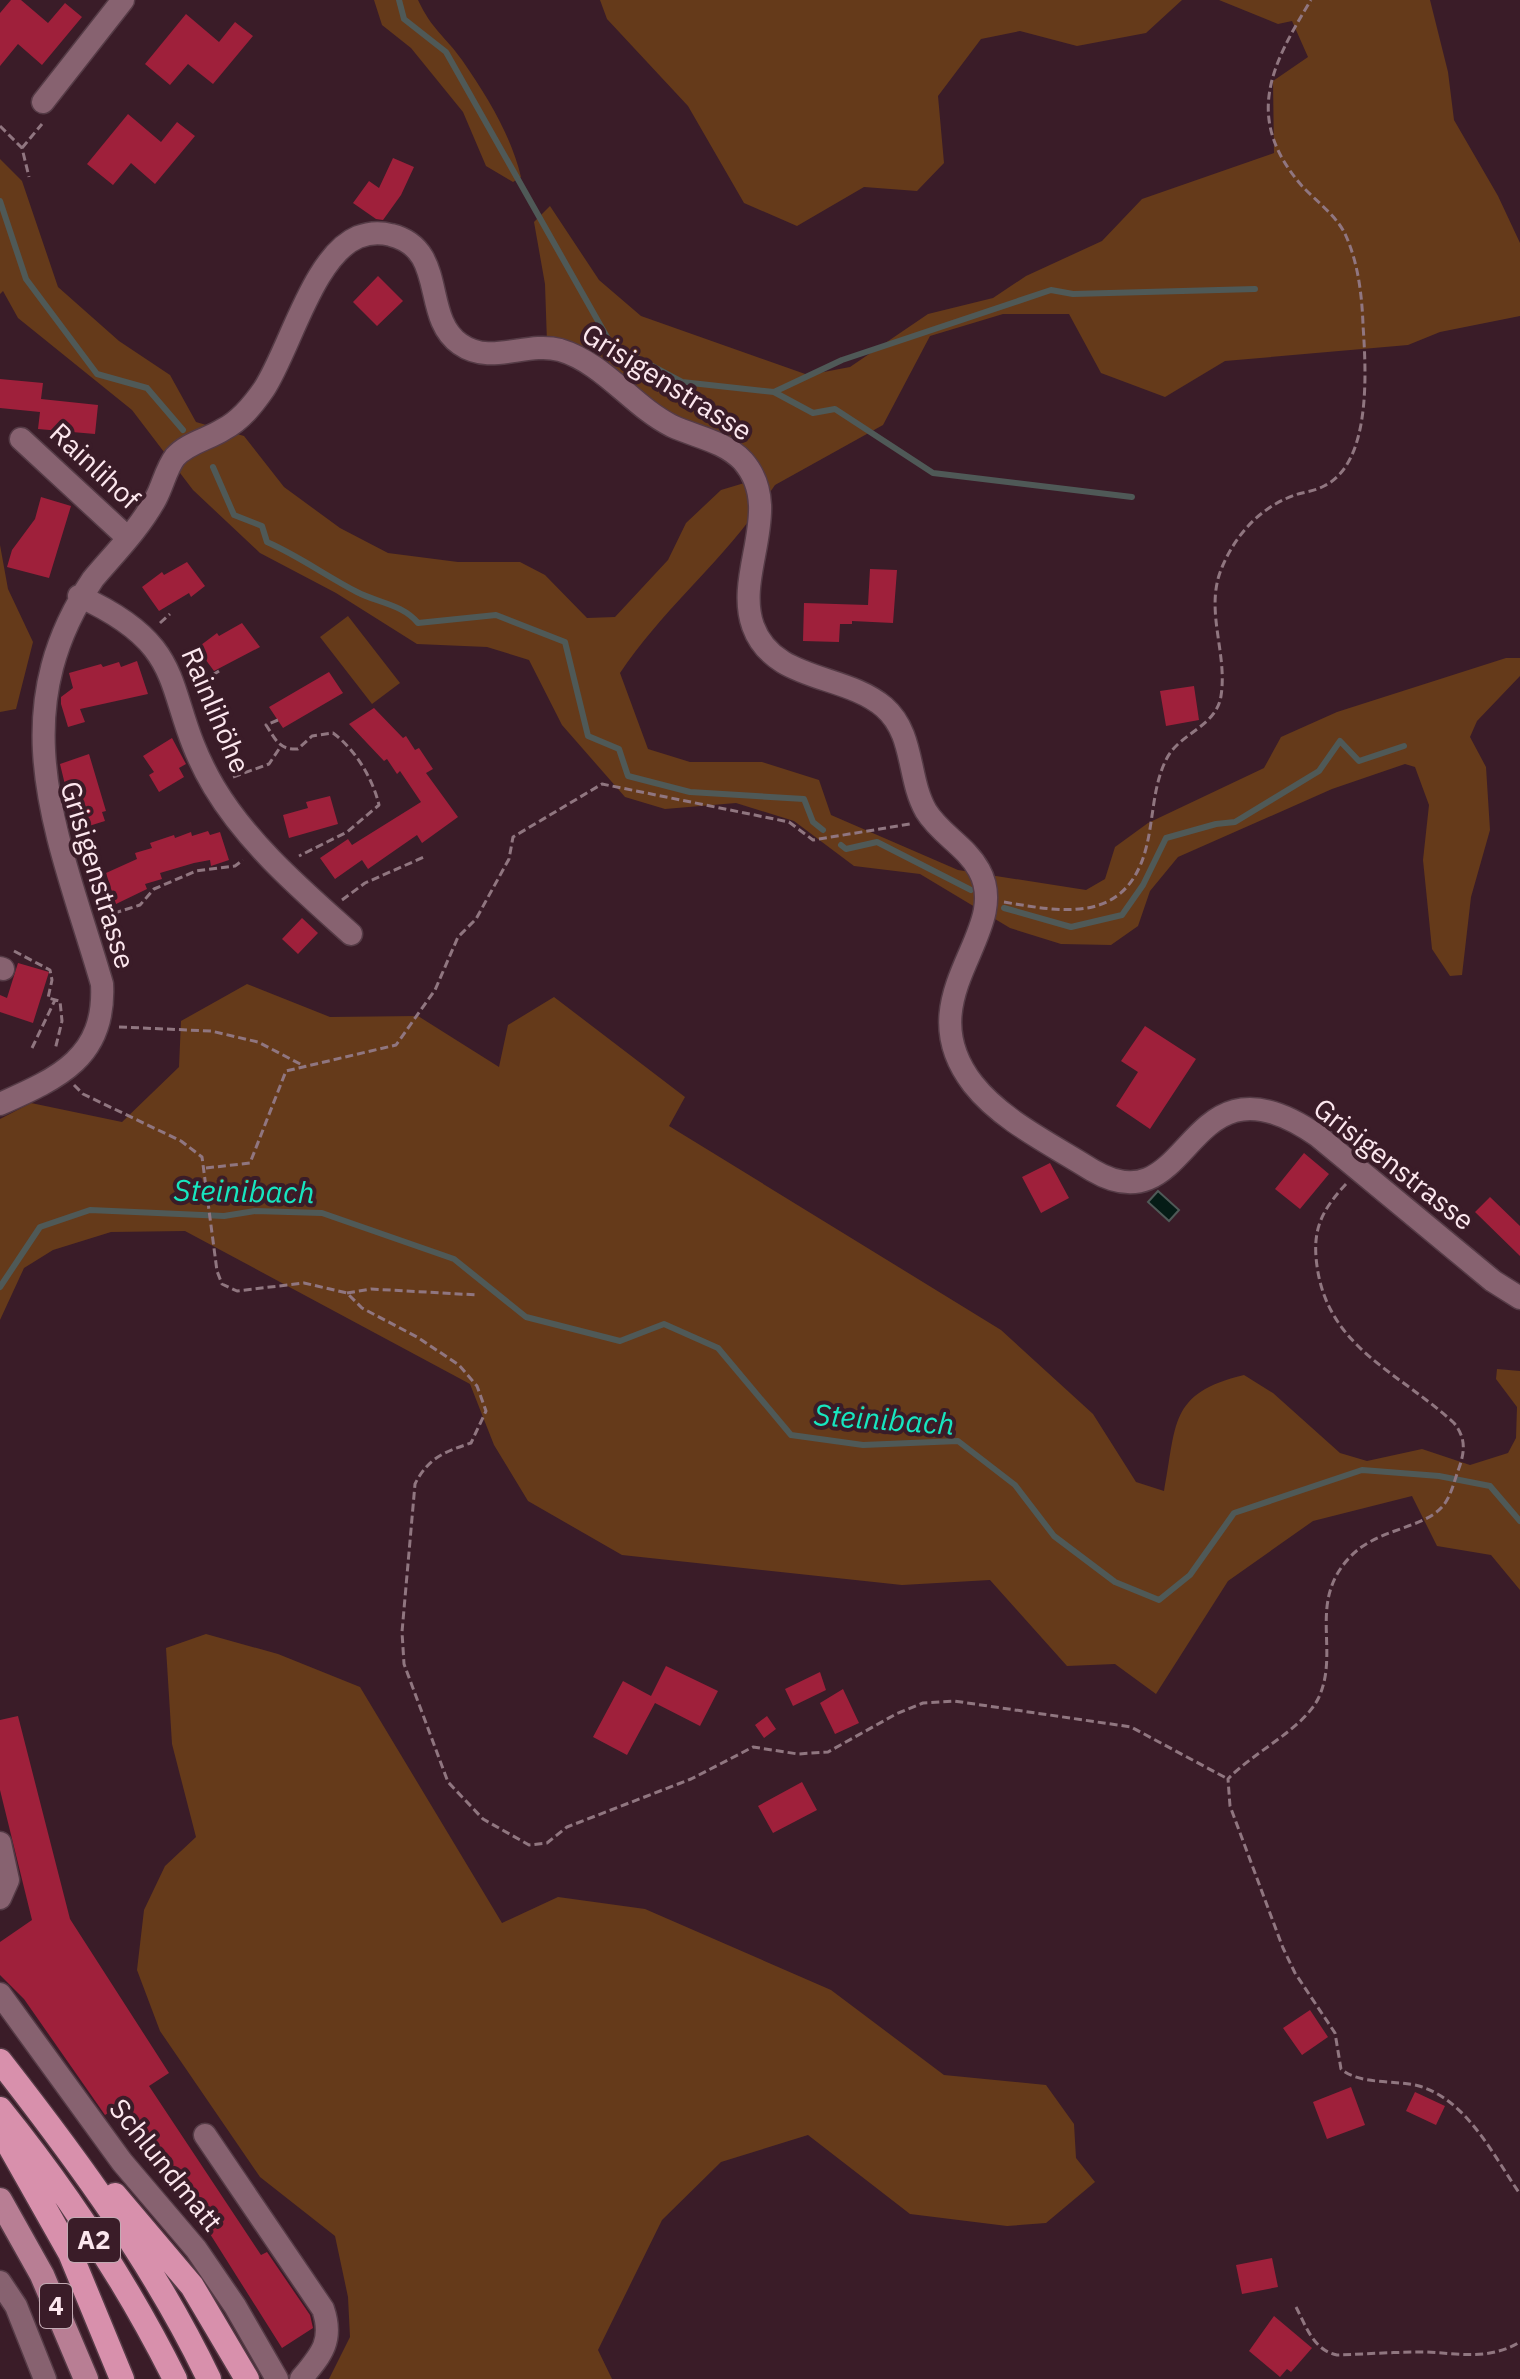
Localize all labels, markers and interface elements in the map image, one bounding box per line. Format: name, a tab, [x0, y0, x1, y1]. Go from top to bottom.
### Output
street label: Grisigenstrasse	[575, 314, 759, 449]
street label: Rainlihof	[42, 414, 148, 517]
street label: Rainlihöhe	[173, 641, 259, 778]
street label: Grisigenstrasse	[52, 777, 145, 973]
street label: Grisigenstrasse	[1306, 1089, 1482, 1238]
water label: Steinibach	[173, 1170, 315, 1211]
water label: Steinibach	[812, 1394, 956, 1443]
street label: Schlundmatt	[101, 2091, 231, 2239]
road number: A2	[68, 2218, 120, 2262]
road number: 4	[40, 2284, 72, 2328]

